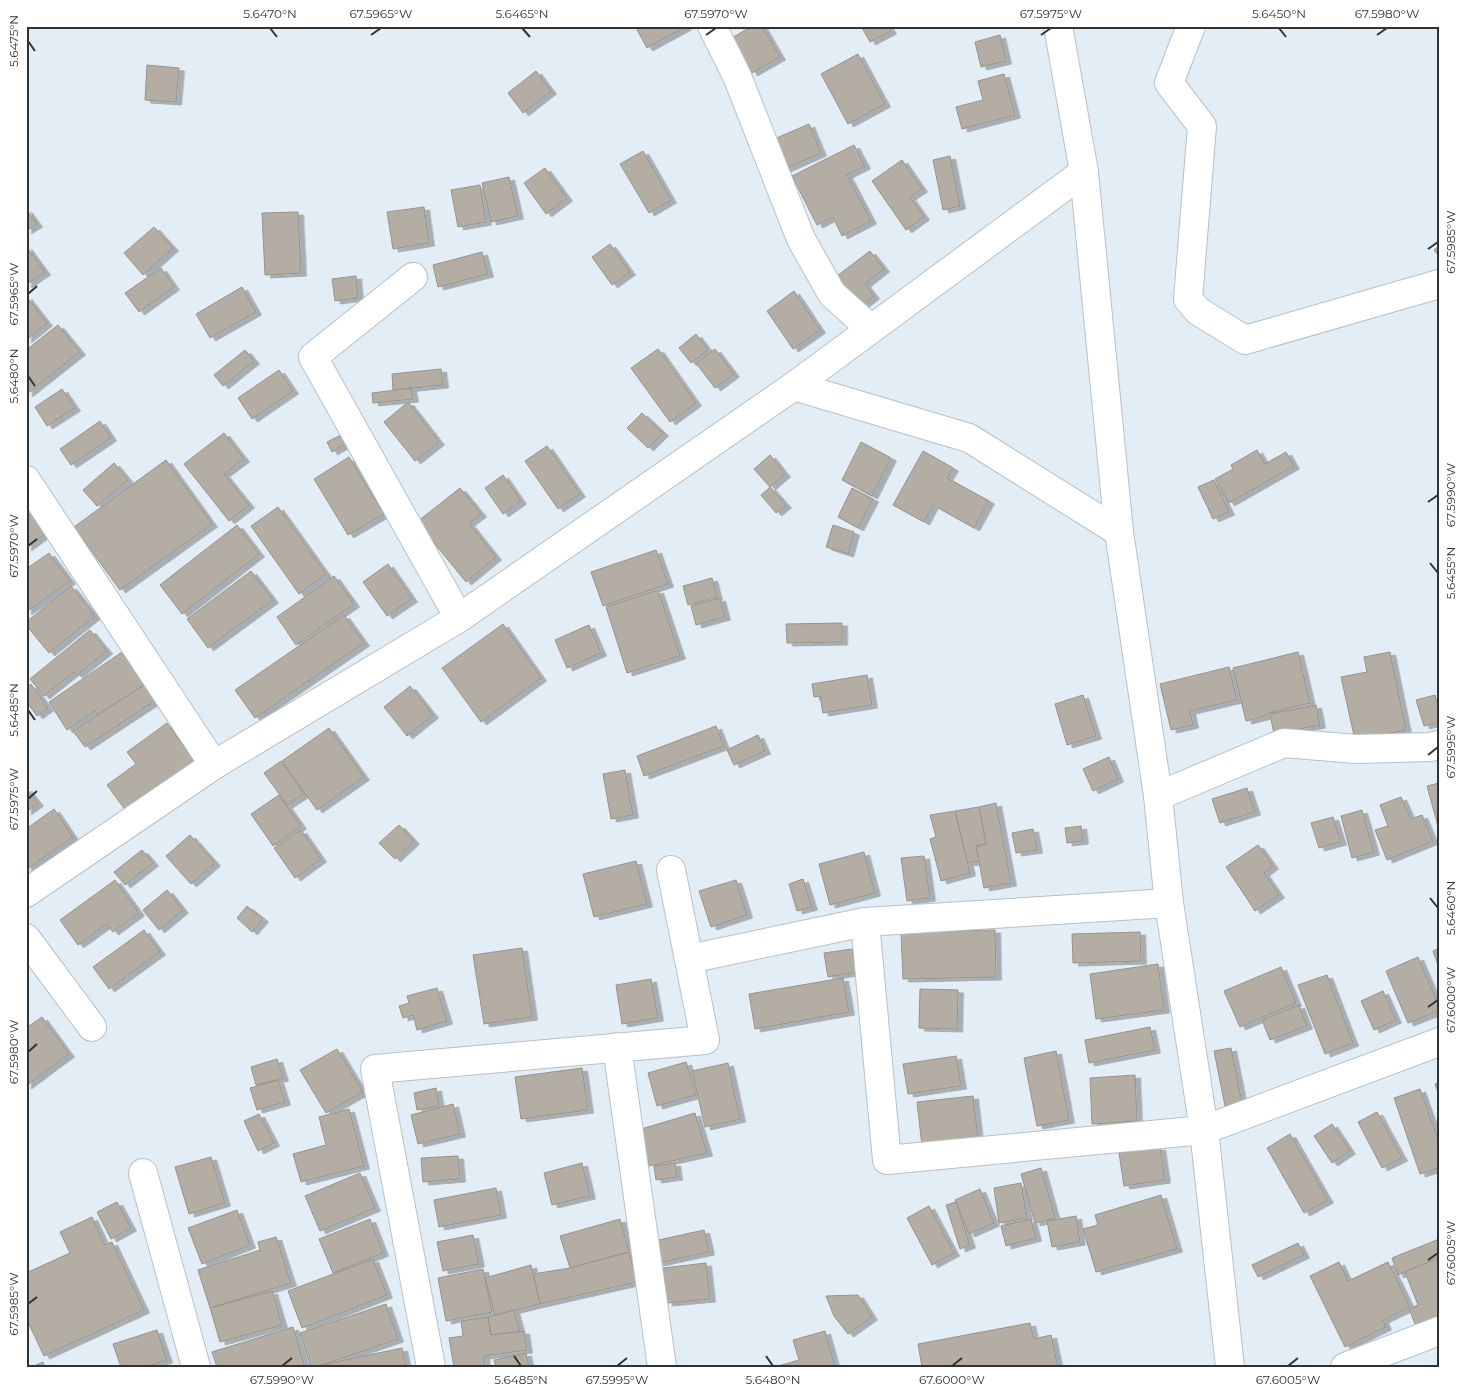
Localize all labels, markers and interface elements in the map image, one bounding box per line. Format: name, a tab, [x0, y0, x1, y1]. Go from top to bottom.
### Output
text: 5.6470°N	[243, 6, 297, 21]
text: 67.5965°W	[350, 6, 412, 21]
text: 5.6465°N	[495, 6, 549, 21]
text: 67.5970°W	[684, 6, 748, 21]
text: 67.5975°W	[1020, 6, 1082, 21]
text: 5.6450°N	[1252, 6, 1306, 21]
text: 67.5980°W	[1355, 6, 1419, 21]
text: 5.6475°N	[6, 15, 21, 67]
text: 67.5985°W	[1443, 210, 1458, 274]
text: 67.5965°W	[6, 263, 21, 325]
text: 5.6480°N	[6, 349, 21, 403]
text: 67.5990°W	[1443, 463, 1458, 527]
text: 67.5970°W	[6, 514, 21, 578]
text: 5.6455°N	[1443, 547, 1458, 599]
text: 5.6485°N	[6, 683, 21, 737]
text: 67.5995°W	[1443, 716, 1458, 778]
text: 67.5975°W	[6, 768, 21, 830]
text: 5.6460°N	[1443, 881, 1458, 935]
text: 67.6000°W	[1443, 967, 1458, 1033]
text: 67.5980°W	[6, 1020, 21, 1084]
text: 67.6005°W	[1443, 1221, 1458, 1285]
text: 67.5985°W	[6, 1272, 21, 1336]
text: 67.5990°W	[250, 1372, 314, 1387]
text: 5.6485°N	[494, 1372, 548, 1387]
text: 67.5995°W	[586, 1372, 648, 1387]
text: 5.6480°N	[746, 1372, 800, 1387]
text: 67.6000°W	[919, 1372, 985, 1387]
text: 67.6005°W	[1256, 1372, 1320, 1387]

